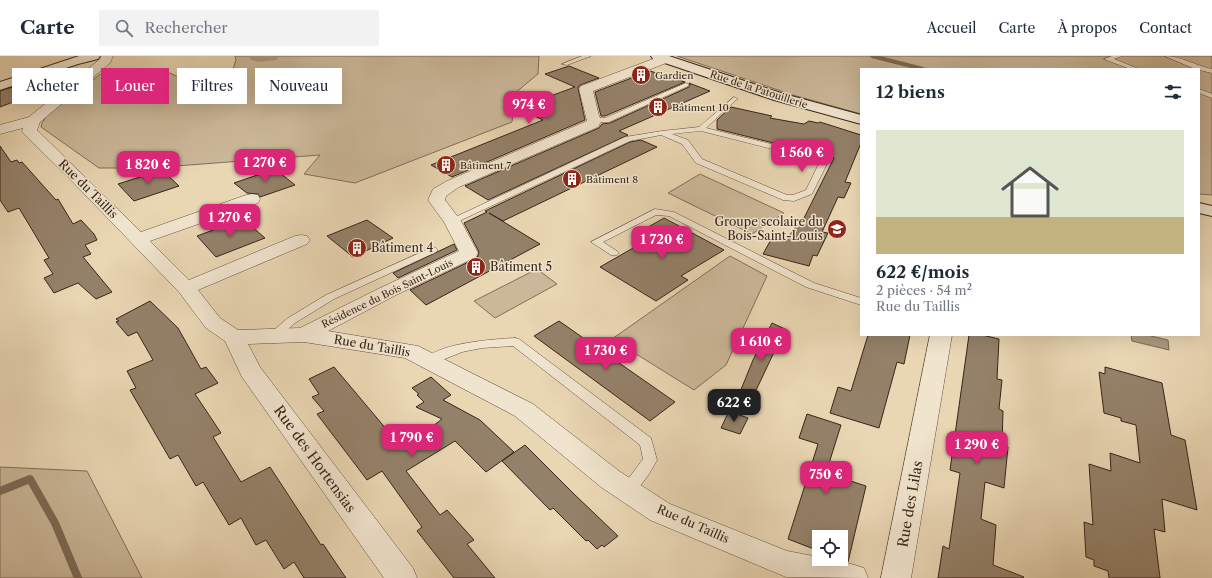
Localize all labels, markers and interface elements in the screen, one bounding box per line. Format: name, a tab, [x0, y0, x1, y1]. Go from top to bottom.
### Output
search box	[99, 10, 379, 46]
text: Carte	[20, 16, 75, 39]
icon: search	[113, 17, 135, 39]
text: Rechercher	[145, 18, 228, 37]
text: Accueil	[927, 19, 977, 37]
text: Carte	[999, 19, 1035, 37]
text: À propos	[1057, 19, 1117, 37]
text: Contact	[1139, 19, 1192, 37]
building icon: Gardien	[630, 64, 652, 86]
chip: Acheter	[12, 68, 93, 104]
chip: Louer	[101, 68, 169, 104]
chip: Filtres	[177, 68, 247, 104]
chip: Nouveau	[255, 68, 342, 104]
street label: Rue de la Patouillerie	[708, 68, 810, 112]
place label: Gardien	[655, 69, 694, 82]
icon: filters	[1162, 81, 1184, 103]
text: 12 biens	[876, 82, 945, 102]
pin: 974 €	[501, 91, 557, 125]
text: 974 €	[512, 96, 546, 112]
building icon: Bâtiment 10	[647, 96, 669, 118]
place label: Bâtiment 10	[672, 101, 729, 114]
pin: 1 560 €	[765, 139, 839, 173]
text: 1 560 €	[780, 144, 824, 160]
pin: 1 270 €	[228, 149, 302, 183]
pin: 1 820 €	[111, 151, 185, 185]
text: 1 270 €	[243, 154, 287, 170]
building icon: Bâtiment 7	[435, 154, 457, 176]
street label: Rue du Taillis	[56, 156, 121, 221]
text: 1 820 €	[126, 156, 170, 172]
icon: home	[994, 156, 1066, 228]
place label: Bâtiment 7	[460, 159, 511, 172]
building icon: Bâtiment 8	[561, 168, 583, 190]
place label: Bâtiment 8	[586, 173, 638, 186]
pin: 1 270 €	[193, 204, 267, 238]
text: 1 270 €	[208, 209, 252, 225]
place label: Groupe scolaire du Bois-Saint-Louis	[714, 214, 824, 243]
school or university icon: Groupe scolaire du Bois-Saint-Louis	[826, 218, 848, 240]
pin: 1 720 €	[625, 226, 699, 260]
text: 1 720 €	[640, 231, 684, 247]
building icon: Bâtiment 4	[346, 237, 368, 259]
place label: Bâtiment 4	[371, 240, 433, 255]
street label: Résidence du Bois Saint-Louis	[319, 256, 455, 331]
building icon: Bâtiment 5	[465, 256, 487, 278]
place label: Bâtiment 5	[490, 259, 552, 274]
text: 622 €/mois	[876, 262, 969, 282]
text: 2 pièces · 54 m²	[876, 282, 972, 298]
text: Rue du Taillis	[876, 298, 960, 314]
pin: 1 610 €	[724, 328, 798, 362]
street label: Rue du Taillis	[333, 331, 412, 360]
text: 1 610 €	[740, 333, 782, 349]
pin: 1 730 €	[569, 337, 643, 371]
text: 1 730 €	[584, 342, 628, 358]
pin: 622 €	[706, 389, 762, 423]
text: 622 €	[717, 394, 751, 410]
street label: Rue des Hortensias	[270, 402, 360, 516]
pin: 1 790 €	[375, 424, 449, 458]
text: 1 790 €	[390, 429, 434, 445]
pin: 1 290 €	[940, 431, 1014, 465]
text: 1 290 €	[955, 436, 999, 452]
street label: Rue des Lilas	[894, 459, 926, 549]
pin: 750 €	[798, 461, 854, 495]
text: 750 €	[809, 466, 843, 482]
street label: Rue du Taillis	[655, 501, 732, 546]
map controls	[812, 530, 848, 566]
button: locate	[812, 530, 848, 566]

